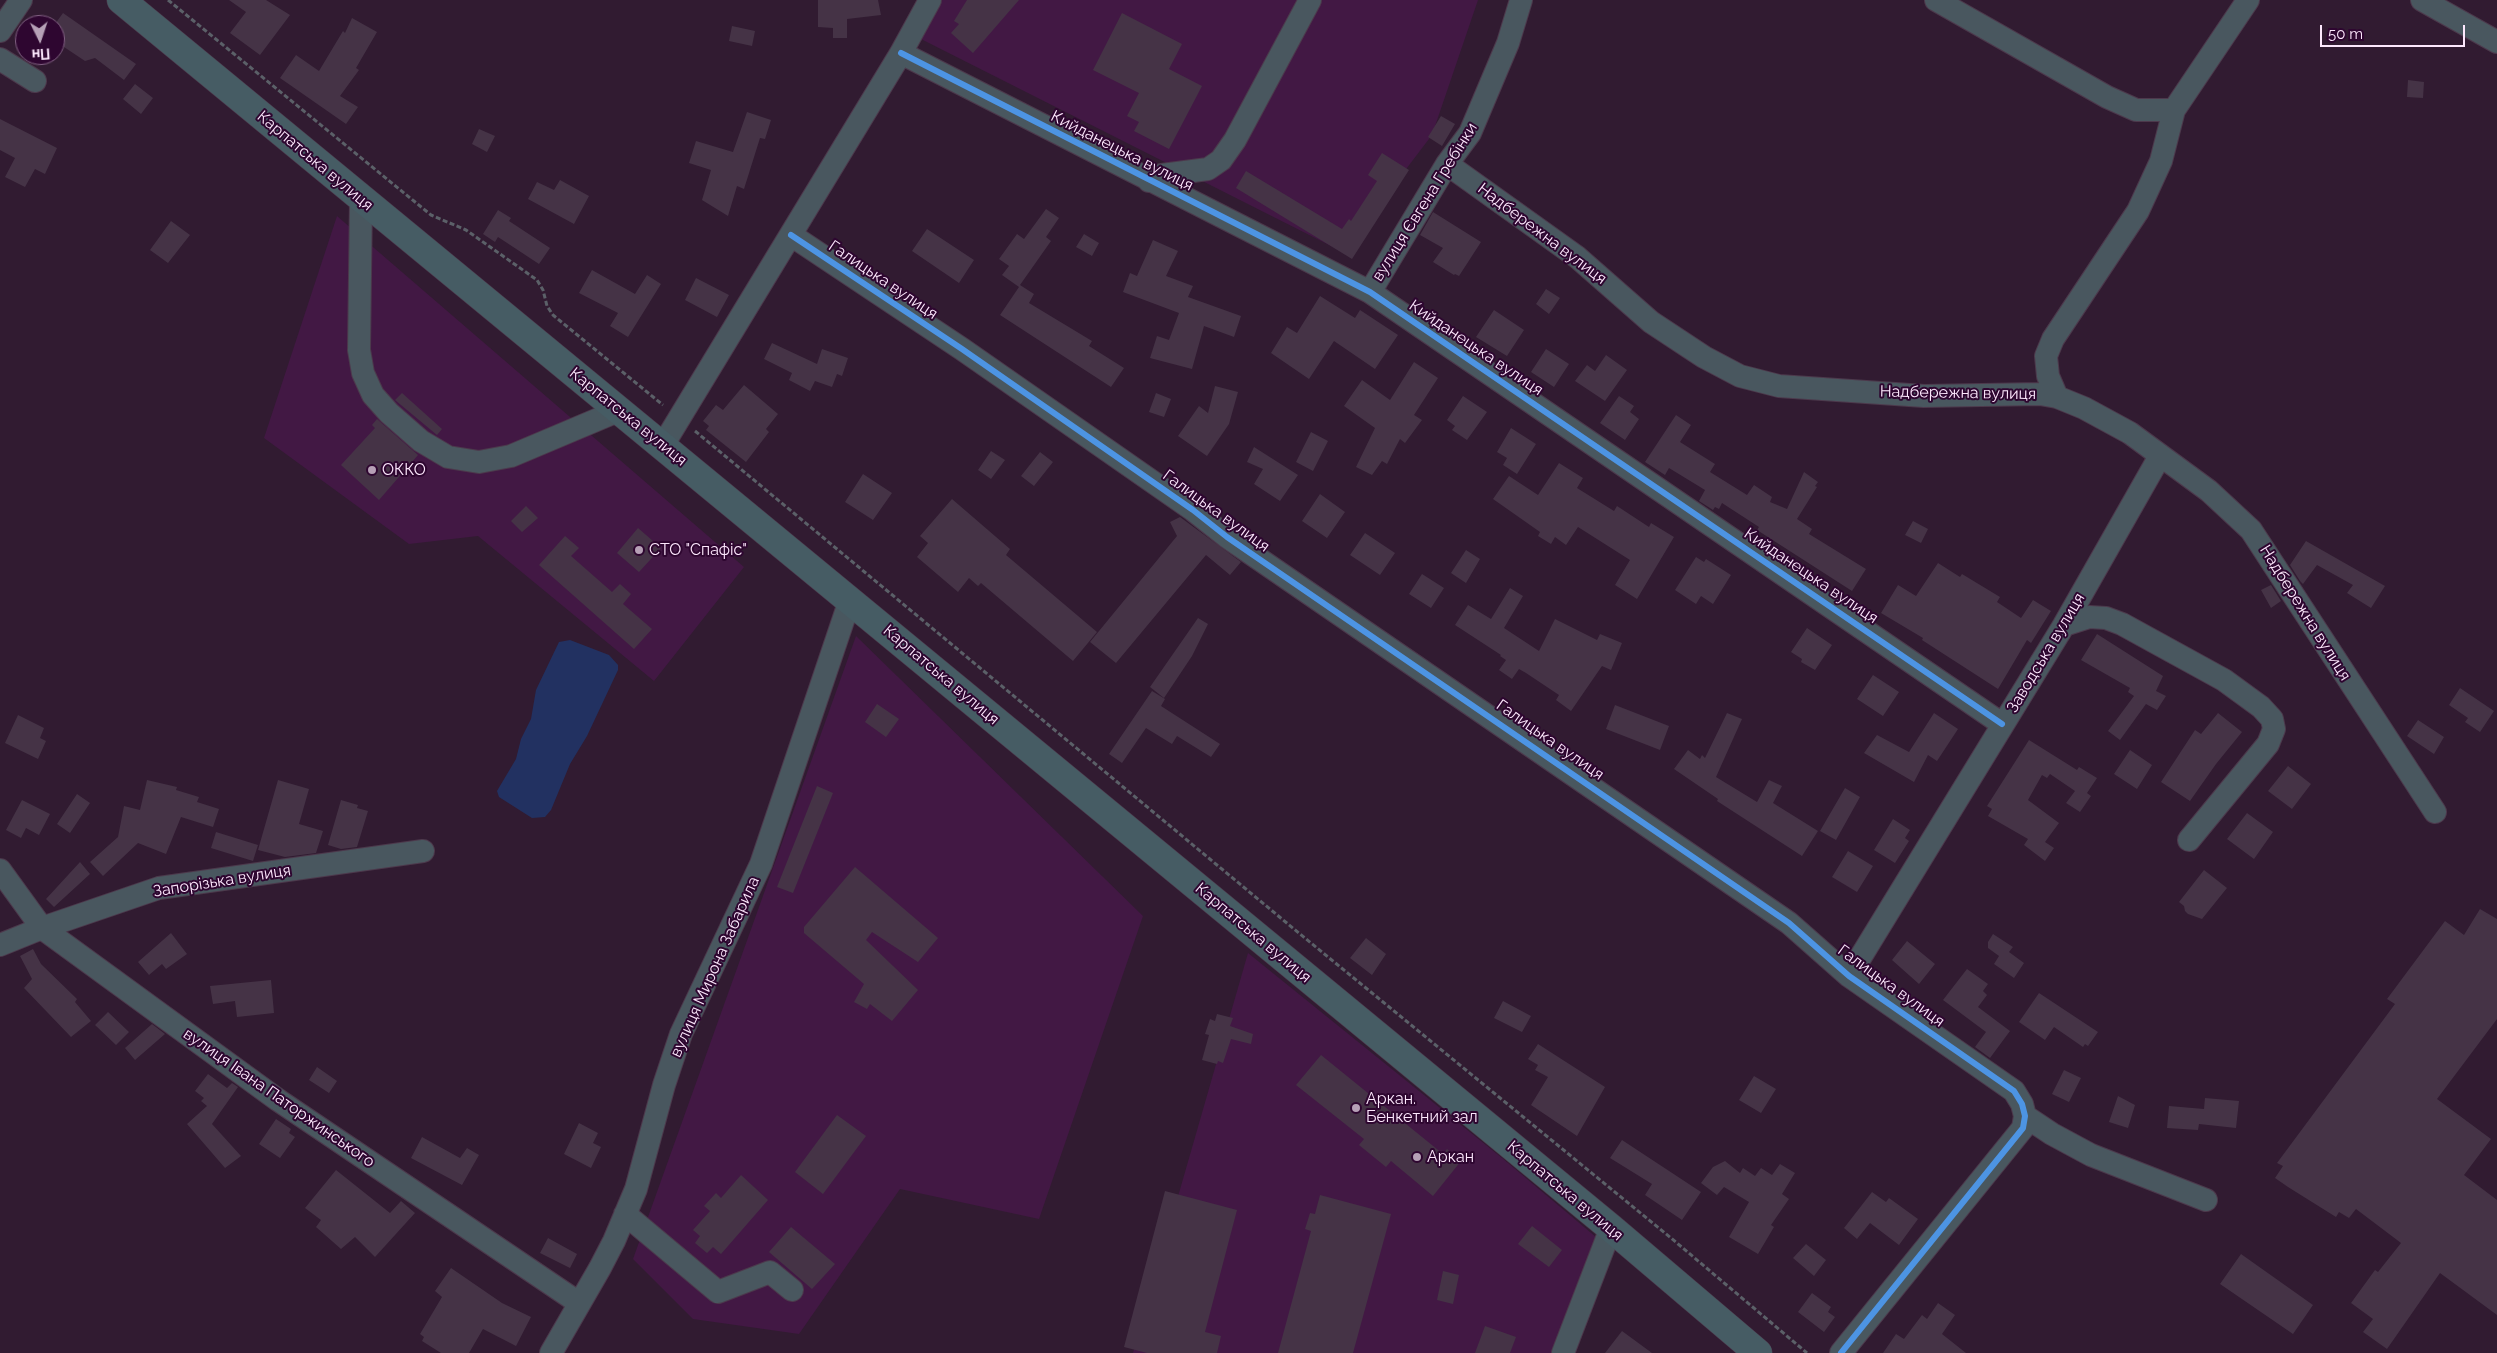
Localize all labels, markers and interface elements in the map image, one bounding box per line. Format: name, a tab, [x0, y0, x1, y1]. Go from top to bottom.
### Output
north arrow	[15, 15, 65, 65]
scale bar	[2322, 15, 2467, 47]
text: 50 m	[2328, 25, 2363, 43]
text: Пн	[31, 45, 51, 63]
street label: Карпатська вулиця	[253, 107, 377, 215]
street label: Кийданецька вулиця	[1048, 107, 1196, 195]
street label: вулиця Євгена Гребінки	[1368, 119, 1482, 285]
street label: Надбережна вулиця	[1474, 179, 1610, 289]
street label: Галицька вулиця	[825, 236, 941, 324]
street label: Кийданецька вулиця	[1405, 296, 1547, 400]
street label: Карпатська вулиця	[566, 364, 690, 470]
street label: Надбережна вулиця	[1880, 382, 2036, 404]
place label: ОККО	[382, 460, 426, 480]
marker: ОККО	[366, 464, 378, 476]
street label: Галицька вулиця	[1159, 466, 1273, 556]
street label: Кийданецька вулиця	[1740, 524, 1882, 628]
place label: СТО "Спафіс"	[649, 540, 747, 560]
street label: Надбережна вулиця	[2255, 542, 2355, 684]
marker: СТО "Спафіс"	[633, 544, 645, 556]
street label: Заводська вулиця	[2003, 590, 2089, 716]
street label: Карпатська вулиця	[879, 621, 1003, 729]
street label: Галицька вулиця	[1492, 696, 1608, 784]
street label: Запорізька вулиця	[152, 861, 292, 901]
street label: вулиця Мирона Забарила	[666, 874, 764, 1060]
street label: Карпатська вулиця	[1191, 879, 1315, 987]
street label: Галицька вулиця	[1834, 941, 1948, 1031]
street label: вулиця Івана Паторжинського	[180, 1024, 378, 1172]
place label: Аркан. Бенкетний зал	[1366, 1089, 1478, 1127]
marker: Аркан. Бенкетний зал	[1350, 1102, 1362, 1114]
street label: Карпатська вулиця	[1503, 1137, 1627, 1245]
place label: Аркан	[1427, 1147, 1474, 1167]
marker: Аркан	[1411, 1151, 1423, 1163]

